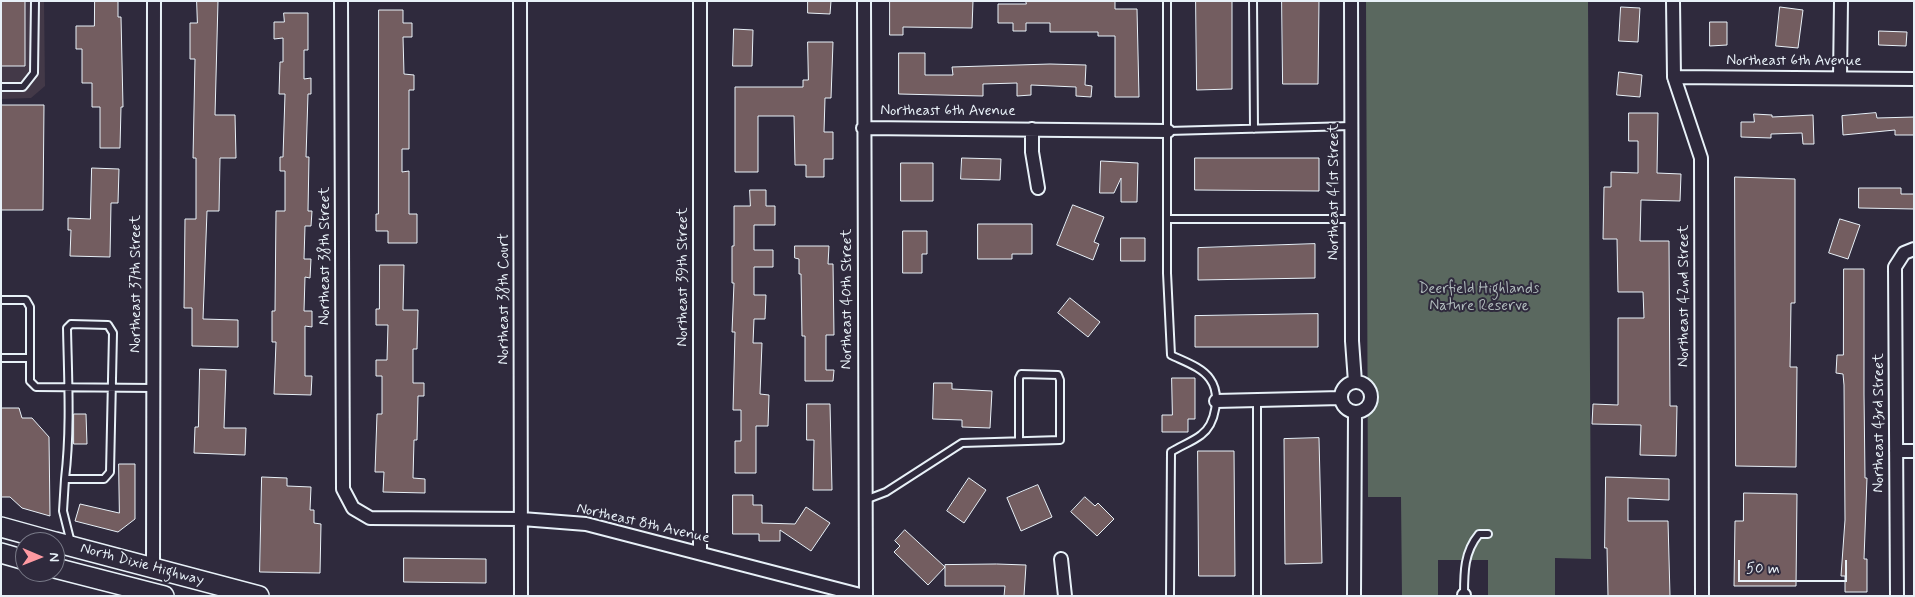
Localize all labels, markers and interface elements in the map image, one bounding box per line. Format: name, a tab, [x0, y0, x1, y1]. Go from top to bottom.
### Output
street label: Northeast 6th Avenue	[1726, 53, 1862, 71]
street label: Northeast 6th Avenue	[880, 103, 1016, 121]
street label: Northeast 41st Street	[1326, 124, 1344, 260]
street label: Northeast 38th Street	[317, 187, 335, 325]
street label: Northeast 39th Street	[675, 207, 693, 347]
street label: Northeast 37th Street	[128, 215, 146, 353]
street label: Northeast 42nd Street	[1676, 225, 1694, 367]
street label: Northeast 40th Street	[839, 229, 857, 369]
street label: Northeast 38th Court	[496, 233, 514, 365]
park label: Deerfield Highlands Nature Reserve	[1419, 281, 1539, 316]
street label: Northeast 43rd Street	[1871, 353, 1889, 493]
street label: Northeast 8th Avenue	[575, 500, 711, 548]
north arrow	[15, 532, 65, 582]
street label: North Dixie Highway	[78, 540, 206, 590]
scale bar	[1740, 550, 1849, 582]
text: N	[45, 552, 63, 562]
text: 50 m	[1746, 559, 1780, 579]

